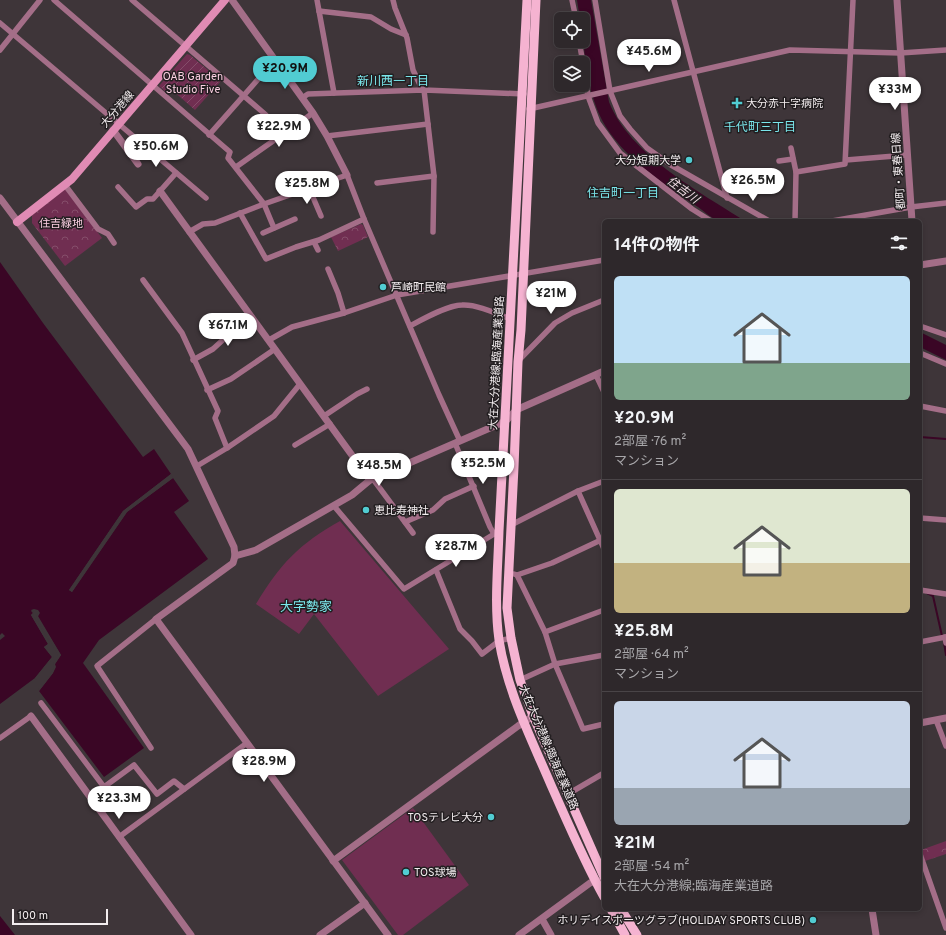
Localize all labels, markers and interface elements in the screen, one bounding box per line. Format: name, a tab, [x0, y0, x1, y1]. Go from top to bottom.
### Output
map controls	[554, 12, 590, 92]
button: locate	[554, 12, 590, 48]
pin: ¥45.6M	[616, 39, 682, 73]
text: ¥45.6M	[626, 44, 672, 60]
pin: ¥20.9M	[252, 56, 318, 90]
button: layers	[554, 56, 590, 92]
text: ¥20.9M	[262, 61, 308, 77]
park label: OAB Garden Studio Five	[163, 70, 223, 97]
district label: 新川西一丁目	[357, 74, 429, 90]
pin: ¥33M	[871, 77, 919, 111]
text: ¥33M	[878, 82, 912, 98]
street label: 大分港線	[98, 88, 137, 131]
marker: 大分赤十字病院	[731, 97, 743, 109]
place label: 大分赤十字病院	[746, 97, 823, 111]
pin: ¥22.9M	[246, 114, 312, 148]
text: ¥22.9M	[256, 119, 302, 135]
district label: 千代町三丁目	[724, 120, 796, 136]
street label: 都町・東春日線	[889, 132, 909, 210]
pin: ¥50.6M	[123, 134, 189, 168]
text: ¥50.6M	[133, 139, 179, 155]
place label: 大分短期大学	[615, 154, 681, 168]
marker: 大分短期大学	[684, 155, 694, 165]
pin: ¥26.5M	[720, 168, 786, 202]
pin: ¥25.8M	[274, 171, 340, 205]
text: ¥26.5M	[730, 173, 776, 189]
water label: 住吉川	[663, 174, 703, 209]
text: ¥25.8M	[284, 176, 330, 192]
district label: 住吉町一丁目	[587, 186, 659, 202]
park label: 住吉緑地	[39, 217, 83, 231]
icon: filters	[888, 232, 910, 254]
text: 14件の物件	[614, 235, 700, 257]
place label: 芦崎町民館	[391, 281, 446, 295]
pin: ¥21M	[527, 281, 575, 315]
marker: 芦崎町民館	[378, 282, 388, 292]
text: ¥21M	[535, 286, 567, 302]
street label: 大在大分港線;臨海産業道路	[486, 296, 508, 431]
icon: home	[726, 302, 798, 374]
pin: ¥67.1M	[195, 313, 261, 347]
text: ¥67.1M	[208, 318, 248, 334]
text: ¥20.9M	[614, 408, 674, 430]
text: 2部屋 · 76 m²	[614, 434, 686, 450]
pin: ¥52.5M	[450, 451, 516, 485]
pin: ¥48.5M	[346, 453, 412, 487]
text: マンション	[614, 454, 679, 470]
text: ¥52.5M	[460, 456, 506, 472]
text: ¥48.5M	[356, 458, 402, 474]
place label: 恵比寿神社	[374, 504, 429, 518]
marker: 恵比寿神社	[361, 505, 371, 515]
icon: home	[726, 515, 798, 587]
pin: ¥28.7M	[423, 534, 489, 568]
text: ¥28.7M	[434, 539, 478, 555]
district label: 大字勢家	[280, 600, 332, 616]
text: ¥25.8M	[614, 621, 674, 643]
text: 2部屋 · 64 m²	[614, 647, 689, 663]
text: マンション	[614, 667, 679, 683]
street label: 大在大分港線;臨海産業道路	[515, 683, 581, 812]
icon: home	[726, 727, 798, 799]
pin: ¥28.9M	[231, 749, 297, 783]
text: ¥28.9M	[241, 754, 287, 770]
pin: ¥23.3M	[86, 786, 152, 820]
text: ¥23.3M	[97, 791, 141, 807]
place label: TOSテレビ大分	[407, 811, 483, 825]
marker: TOSテレビ大分	[486, 812, 496, 822]
text: ¥21M	[614, 833, 655, 855]
text: 2部屋 · 54 m²	[614, 859, 689, 875]
place label: TOS球場	[414, 866, 457, 880]
marker: TOS球場	[401, 867, 411, 877]
text: 大在大分港線;臨海産業道路	[614, 879, 773, 895]
scale bar	[12, 907, 108, 926]
text: 100 m	[18, 909, 48, 923]
place label: ホリデイスポーツグラブ(HOLIDAY SPORTS CLUB)	[558, 914, 805, 928]
marker: ホリデイスポーツグラブ(HOLIDAY SPORTS CLUB)	[808, 915, 818, 925]

